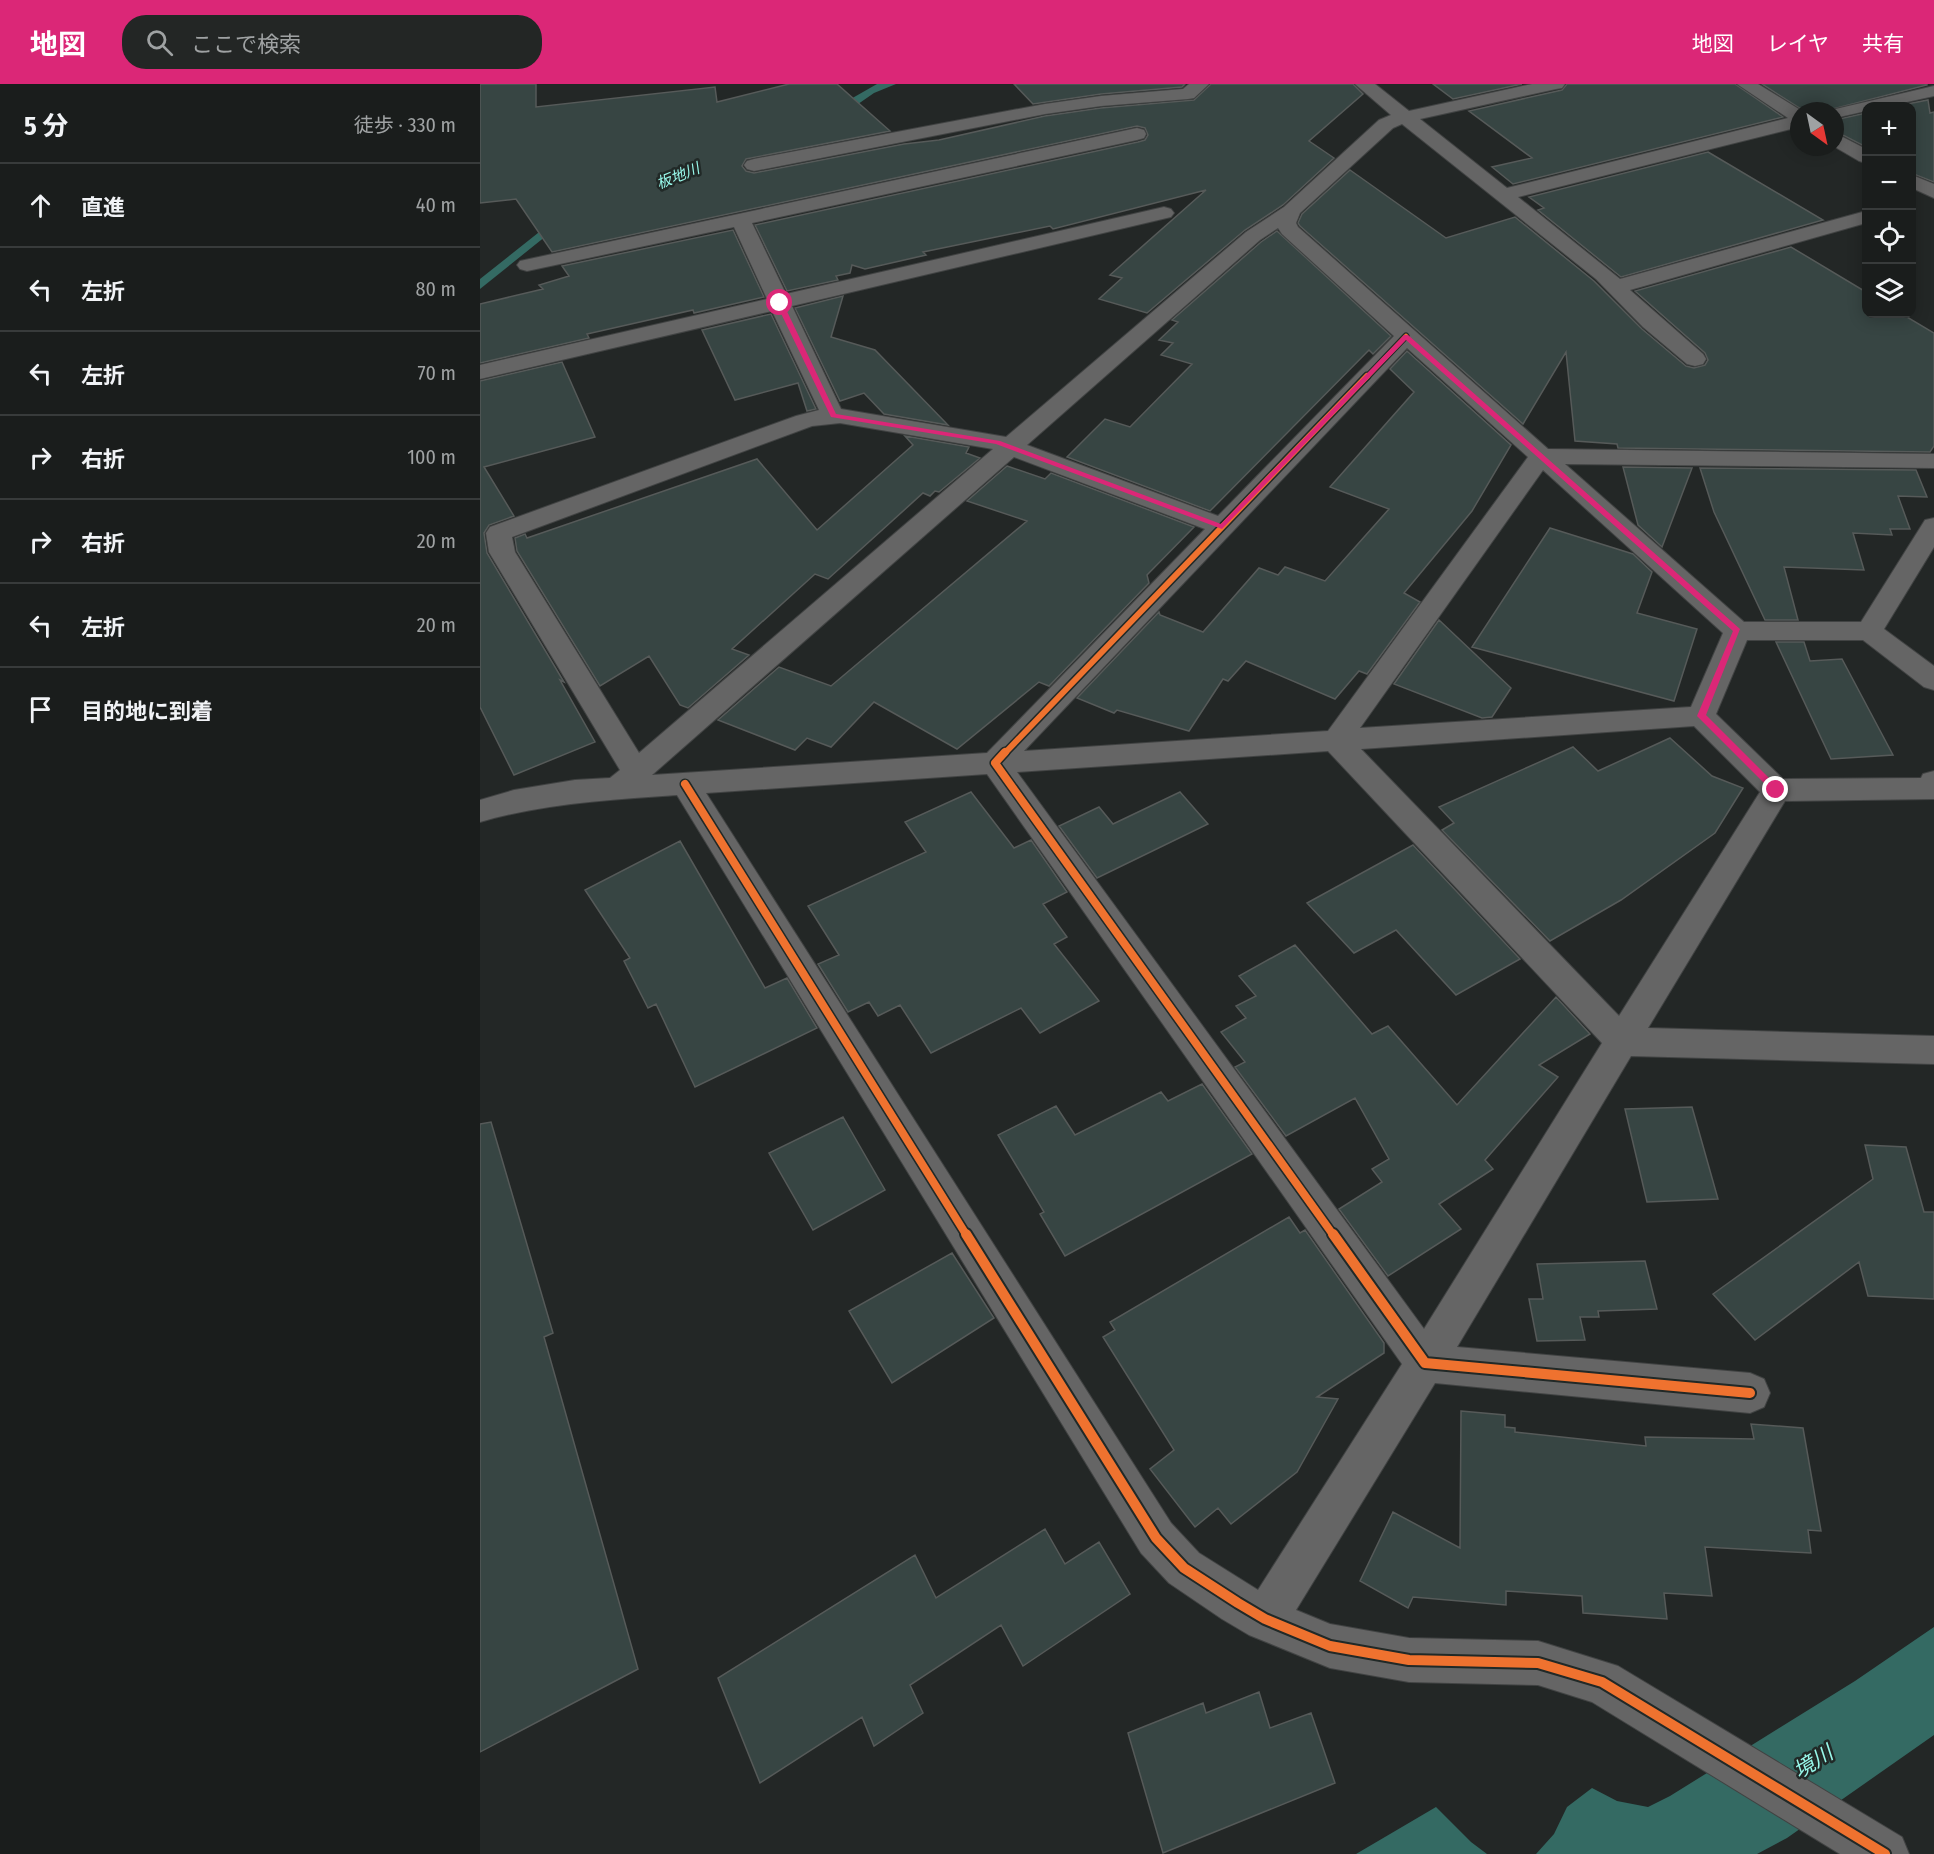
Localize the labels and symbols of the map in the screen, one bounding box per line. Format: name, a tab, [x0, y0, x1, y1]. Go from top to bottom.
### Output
north arrow	[1790, 102, 1844, 156]
water label: 板地川	[654, 158, 704, 193]
route start	[766, 289, 792, 315]
route end	[1762, 776, 1788, 802]
water label: 境川	[1788, 1739, 1839, 1784]

